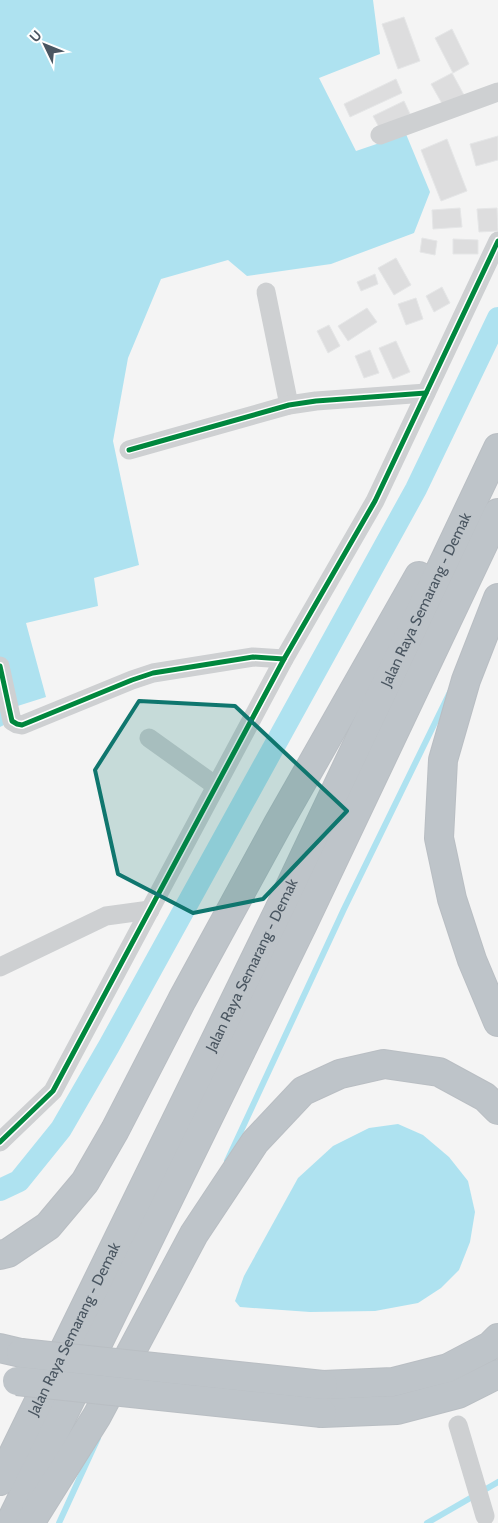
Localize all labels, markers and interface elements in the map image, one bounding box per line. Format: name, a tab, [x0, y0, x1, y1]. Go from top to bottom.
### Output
north arrow	[20, 20, 70, 70]
text: U	[25, 26, 46, 46]
street label: Jalan Raya Semarang - Demak	[377, 509, 475, 691]
street label: Jalan Raya Semarang - Demak	[202, 875, 302, 1056]
street label: Jalan Raya Semarang - Demak	[24, 1239, 124, 1420]

